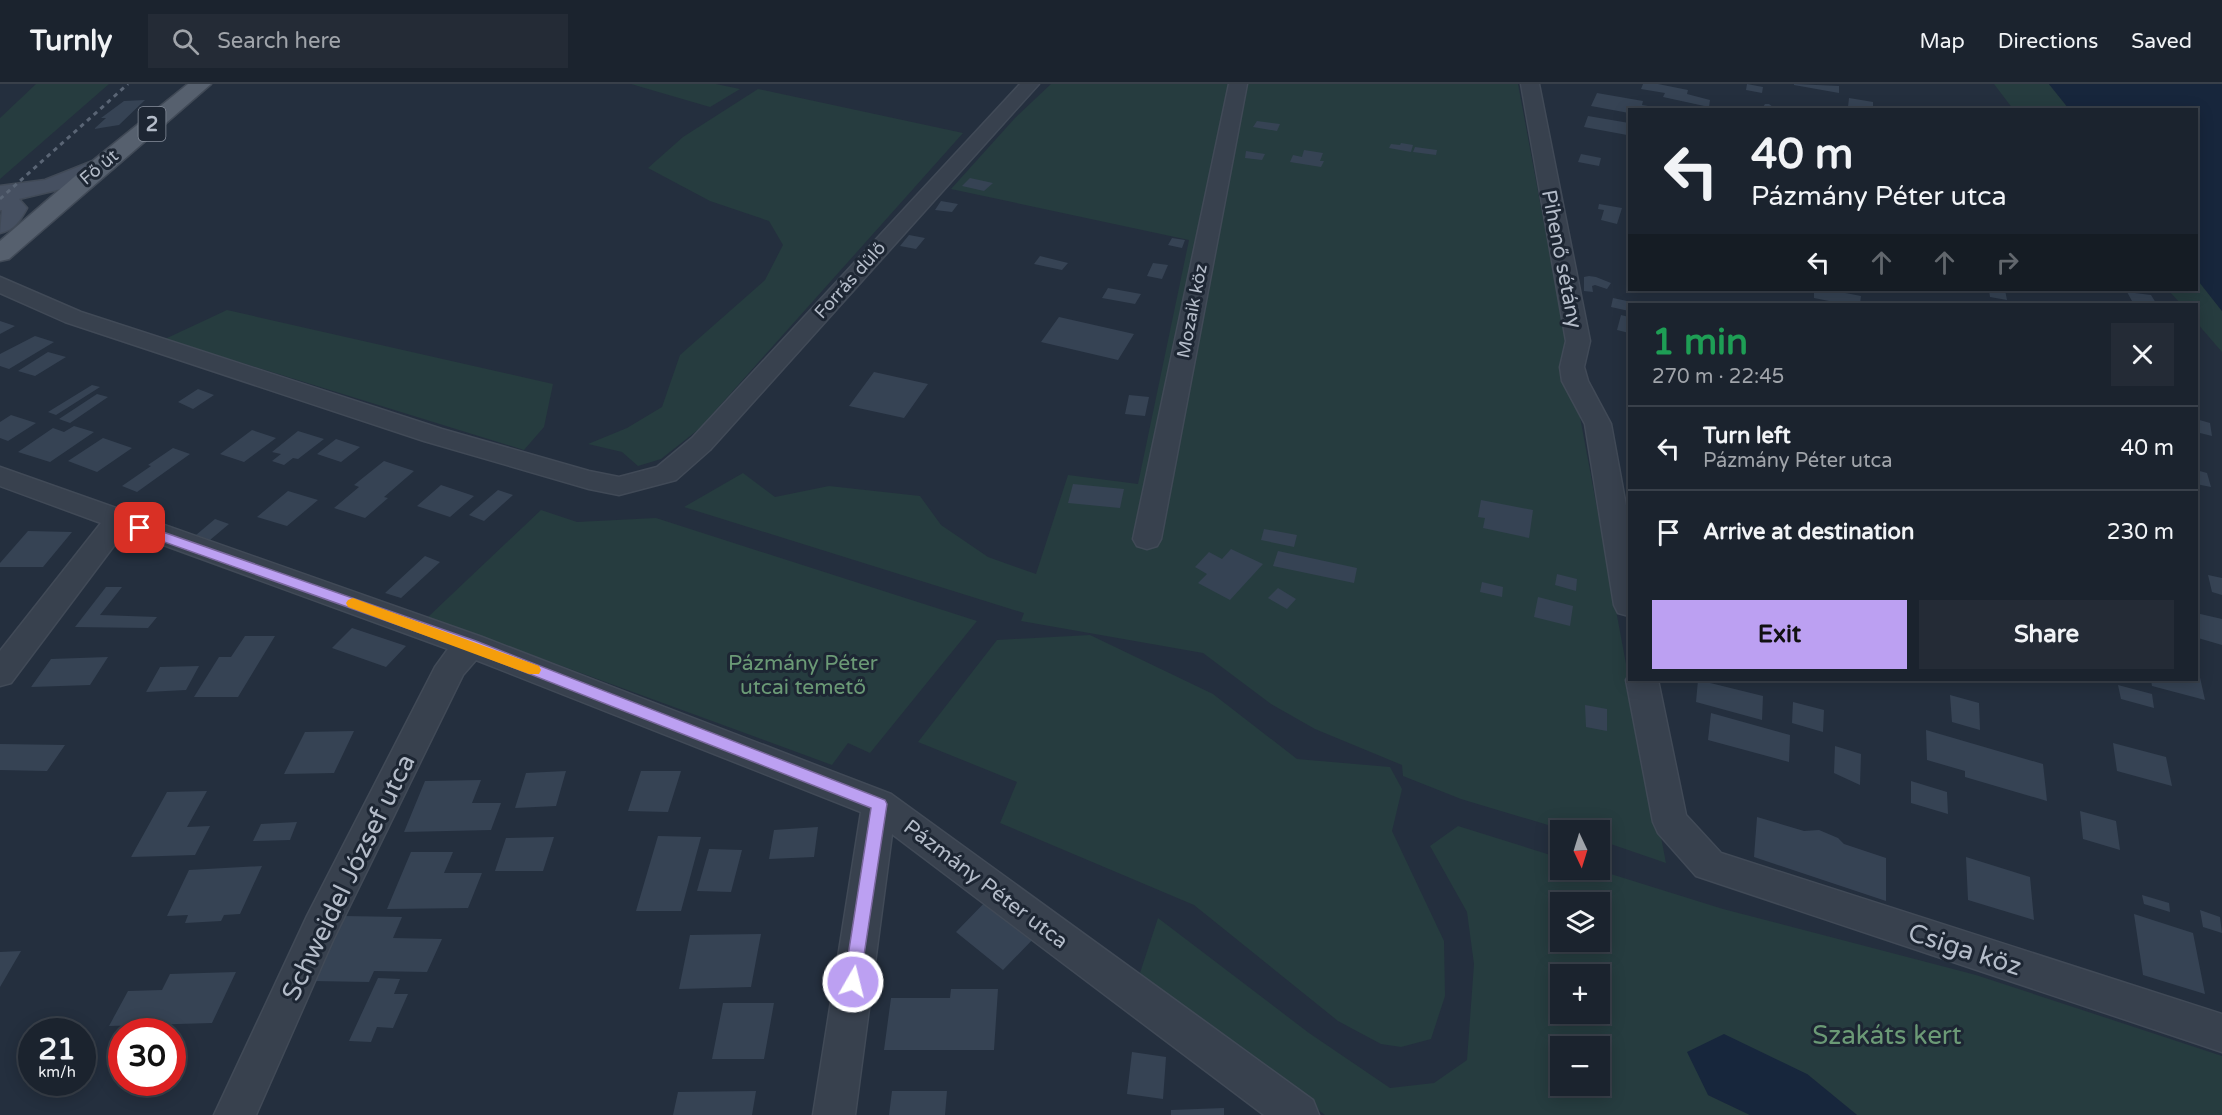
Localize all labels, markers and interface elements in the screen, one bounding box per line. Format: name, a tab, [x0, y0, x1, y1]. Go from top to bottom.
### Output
search box	[148, 14, 568, 68]
text: Turnly	[30, 24, 112, 58]
icon: search	[169, 25, 202, 58]
text: Search here	[217, 28, 341, 54]
text: Map	[1919, 29, 1965, 54]
text: Directions	[1998, 29, 2098, 54]
text: Saved	[2131, 29, 2192, 54]
road number: 2	[138, 107, 166, 141]
text: 40 m	[1751, 129, 1853, 180]
icon: left	[1652, 132, 1730, 210]
street label: Fő út	[75, 144, 123, 189]
text: Pázmány Péter utca	[1751, 180, 2007, 213]
street label: Pihenő sétány	[1536, 188, 1587, 330]
street label: Forrás dűlő	[810, 237, 890, 323]
icon: left	[1802, 246, 1835, 279]
icon: ahead	[1865, 246, 1898, 279]
icon: ahead	[1928, 246, 1961, 279]
icon: right	[1991, 246, 2024, 279]
street label: Mozaik köz	[1172, 262, 1212, 360]
text: 1 min	[1652, 321, 1748, 364]
button: close	[2111, 323, 2174, 386]
text: 270 m · 22:45	[1652, 365, 1784, 389]
text: Turn left	[1703, 423, 1791, 449]
icon: left	[1652, 432, 1685, 465]
text: 40 m	[2120, 435, 2174, 461]
text: Pázmány Péter utca	[1703, 449, 1892, 473]
pin	[114, 502, 165, 553]
icon: arrive	[123, 511, 156, 544]
icon: arrive	[1652, 516, 1685, 549]
text: Arrive at destination	[1703, 519, 1914, 545]
text: 230 m	[2107, 519, 2174, 545]
button: Exit	[1652, 600, 1907, 669]
button: Share	[1919, 600, 2174, 669]
park label: Pázmány Péter utcai temető	[728, 651, 878, 700]
street label: Schweidel József utca	[275, 749, 422, 1005]
street label: Pázmány Péter utca	[899, 815, 1073, 954]
north arrow	[1550, 820, 1610, 880]
map controls	[1550, 820, 1610, 1096]
button: layers	[1550, 892, 1610, 952]
street label: Csiga köz	[1904, 917, 2025, 982]
position arrow	[821, 950, 885, 1014]
button: +	[1550, 964, 1610, 1024]
speed limit sign: 30	[108, 1018, 186, 1096]
park label: Szakáts kert	[1812, 1020, 1962, 1051]
text: 21	[38, 1031, 76, 1068]
button: −	[1550, 1036, 1610, 1096]
text: km/h	[38, 1063, 76, 1081]

